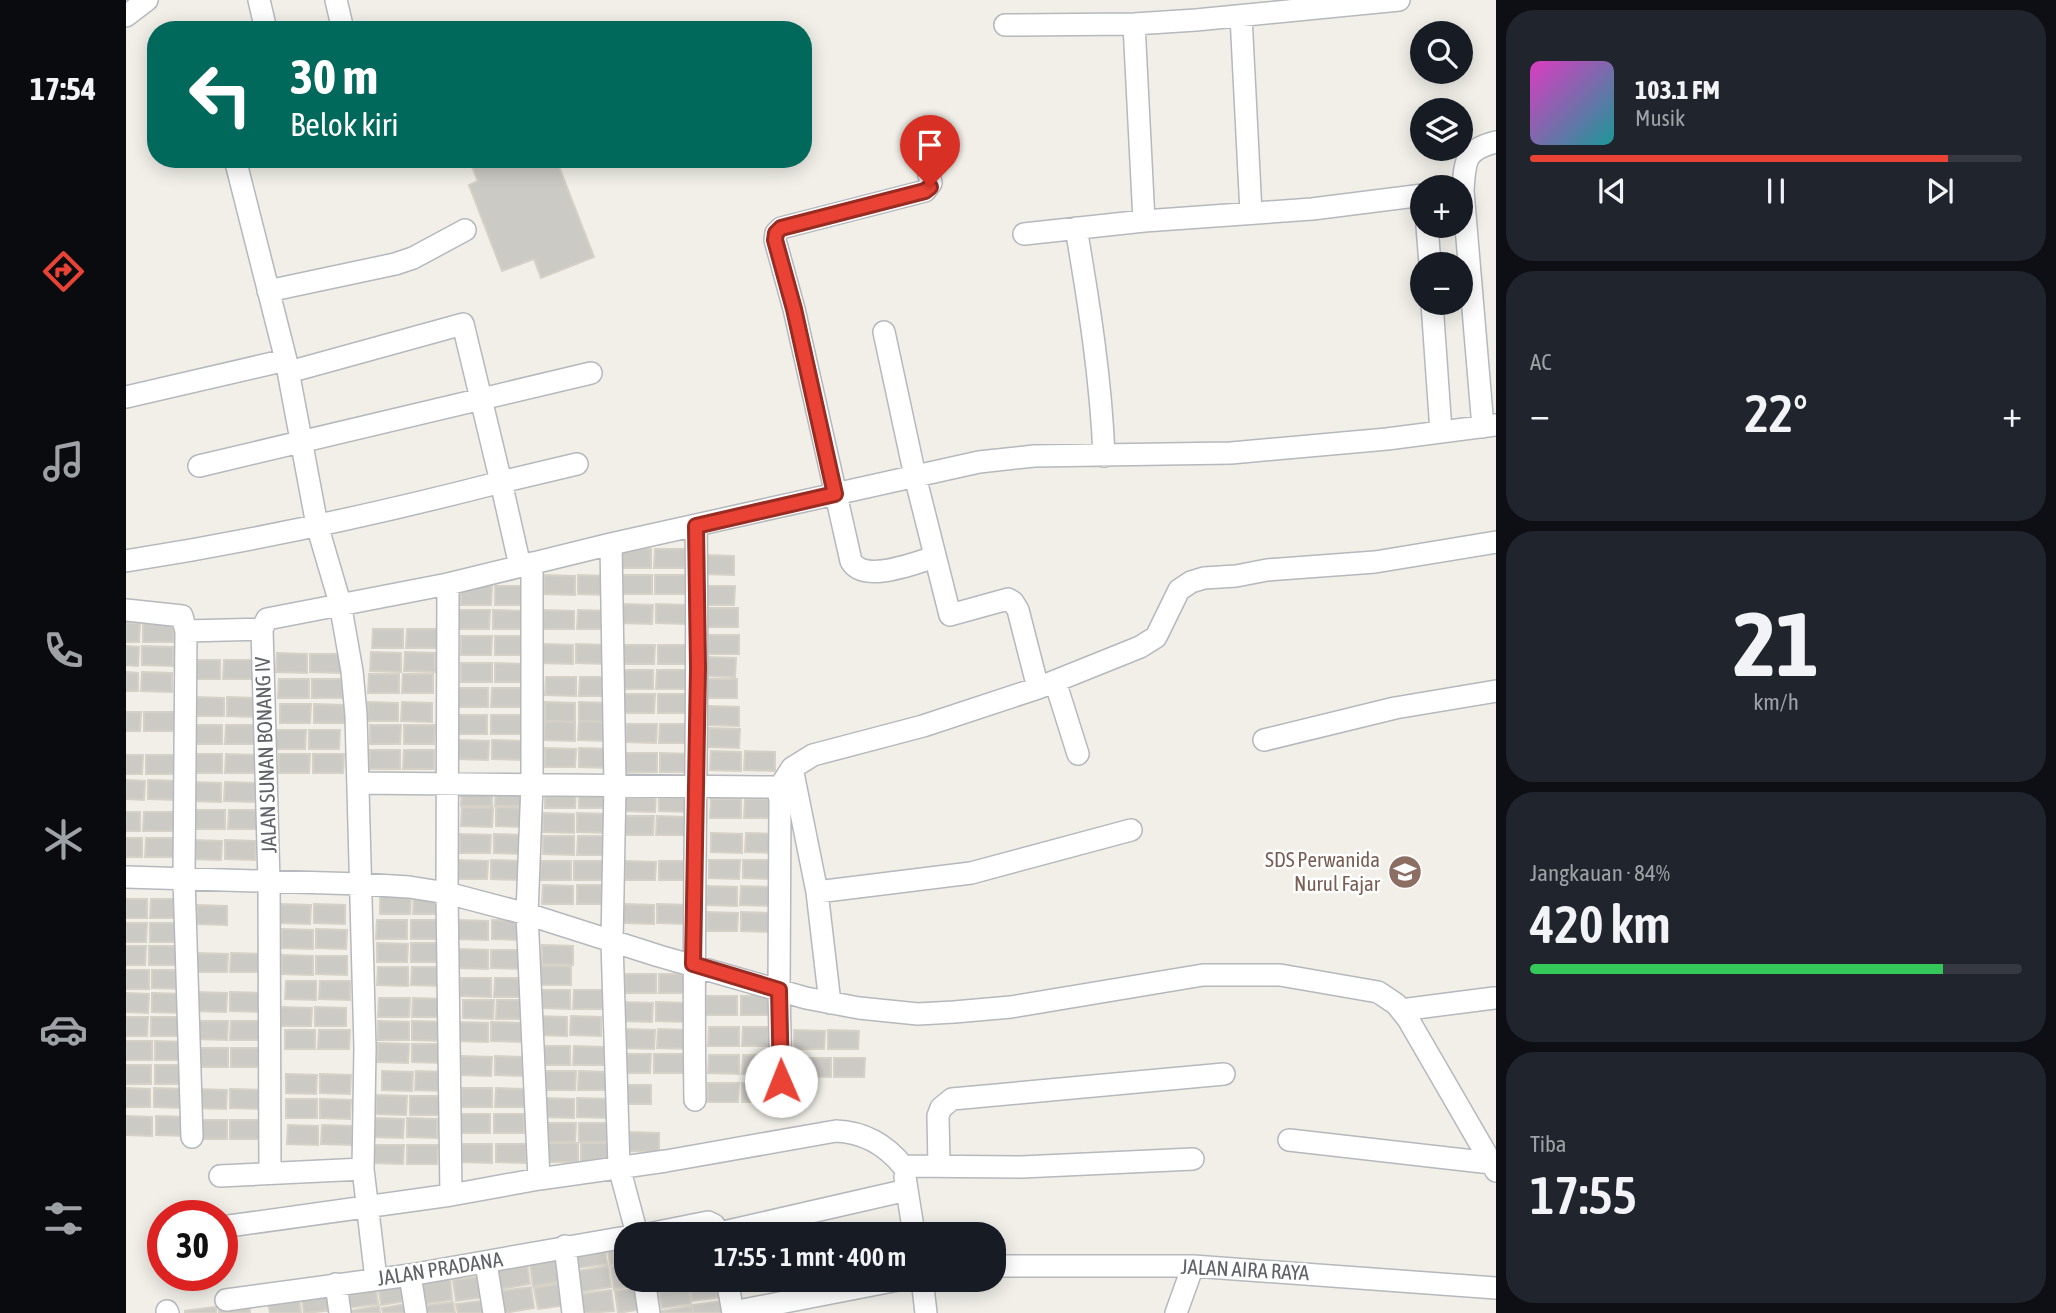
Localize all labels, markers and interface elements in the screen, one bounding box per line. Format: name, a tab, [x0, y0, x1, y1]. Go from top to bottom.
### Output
map controls	[1410, 21, 1473, 315]
button: search	[1410, 21, 1473, 84]
text: 30 m	[290, 48, 378, 104]
icon: left	[175, 49, 266, 140]
text: 17:54	[30, 70, 96, 107]
text: 103.1 FM	[1635, 75, 1720, 105]
button: layers	[1410, 98, 1473, 161]
text: Musik	[1635, 105, 1685, 131]
text: Belok kiri	[290, 106, 399, 143]
pin	[900, 115, 960, 187]
icon: arrive	[911, 126, 949, 164]
icon: previous	[1593, 172, 1631, 210]
icon: pause	[1757, 172, 1795, 210]
icon: next	[1921, 172, 1959, 210]
button: +	[1410, 175, 1473, 238]
icon: directions	[39, 247, 88, 296]
button: −	[1410, 252, 1473, 315]
text: AC	[1530, 349, 1552, 375]
text: 22°	[1744, 383, 1808, 443]
text: −	[1530, 392, 1550, 435]
text: +	[2002, 392, 2022, 435]
icon: music	[39, 437, 88, 486]
text: 21	[1733, 591, 1819, 695]
icon: phone	[39, 626, 88, 675]
street label: JALAN SUNAN BONANG IV	[250, 656, 280, 854]
text: km/h	[1753, 689, 1799, 715]
icon: climate	[39, 815, 88, 864]
place label: SDS Perwanida Nurul Fajar	[1265, 847, 1381, 895]
school or university icon: SDS Perwanida Nurul Fajar	[1386, 853, 1424, 891]
text: Jangkauan · 84%	[1530, 860, 1670, 886]
text: 420 km	[1530, 894, 1671, 954]
icon: car	[39, 1005, 88, 1054]
position arrow	[744, 1044, 818, 1118]
text: Tiba	[1530, 1131, 1567, 1157]
text: 17:55	[1530, 1165, 1637, 1225]
icon: filters	[39, 1194, 88, 1243]
speed limit sign: 30	[147, 1200, 238, 1291]
text: 17:55 · 1 mnt · 400 m	[714, 1242, 906, 1272]
street label: JALAN PRADANA	[375, 1246, 505, 1290]
street label: JALAN AIRA RAYA	[1180, 1254, 1310, 1284]

